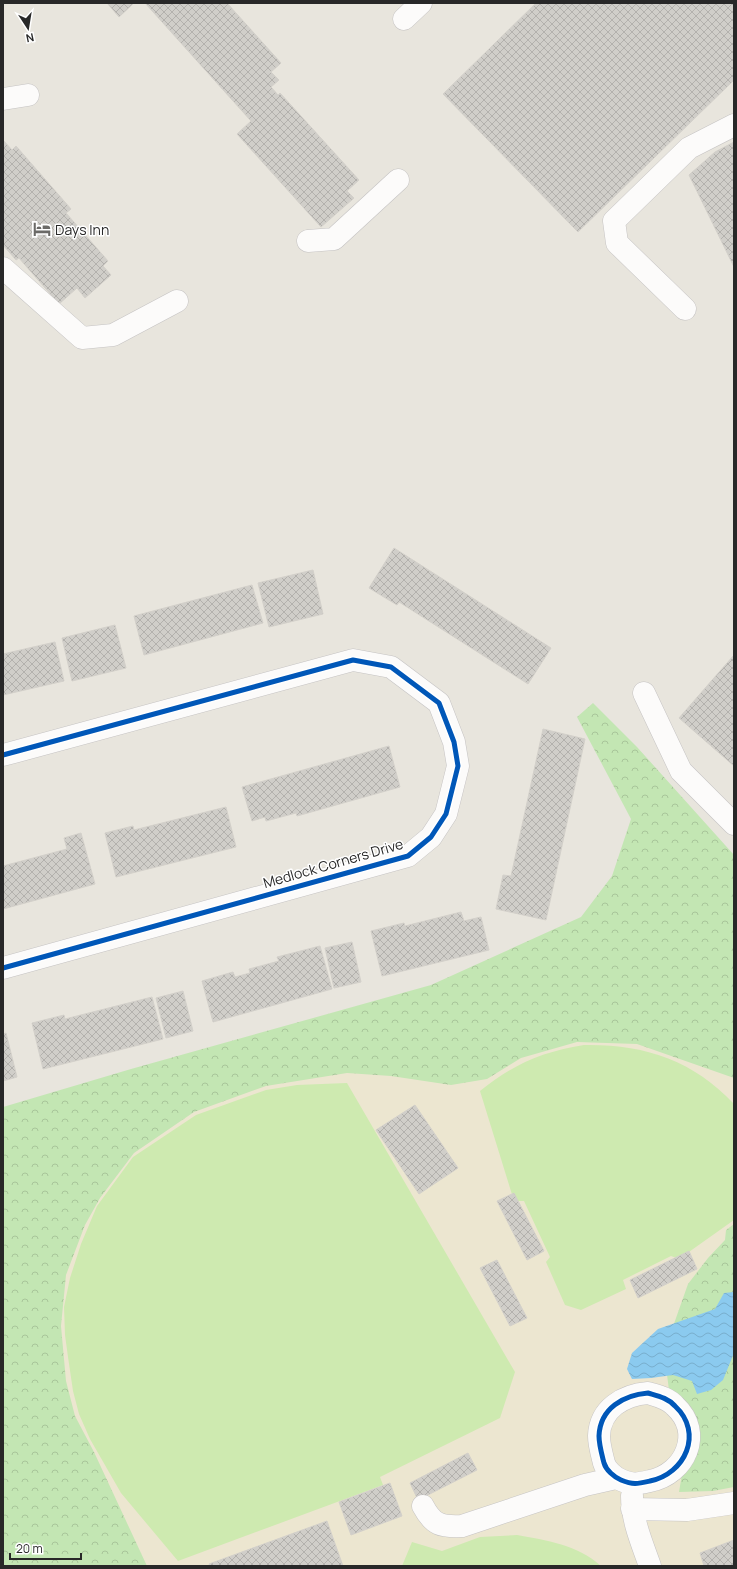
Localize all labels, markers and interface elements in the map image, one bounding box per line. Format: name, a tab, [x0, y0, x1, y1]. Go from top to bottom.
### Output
north arrow	[8, 8, 48, 48]
text: N	[25, 30, 36, 46]
hotel icon: Days Inn	[32, 219, 52, 239]
place label: Days Inn	[55, 220, 109, 239]
street label: Medlock Corners Drive	[261, 834, 405, 892]
scale bar	[10, 1535, 81, 1561]
text: 20 m	[16, 1540, 43, 1557]

